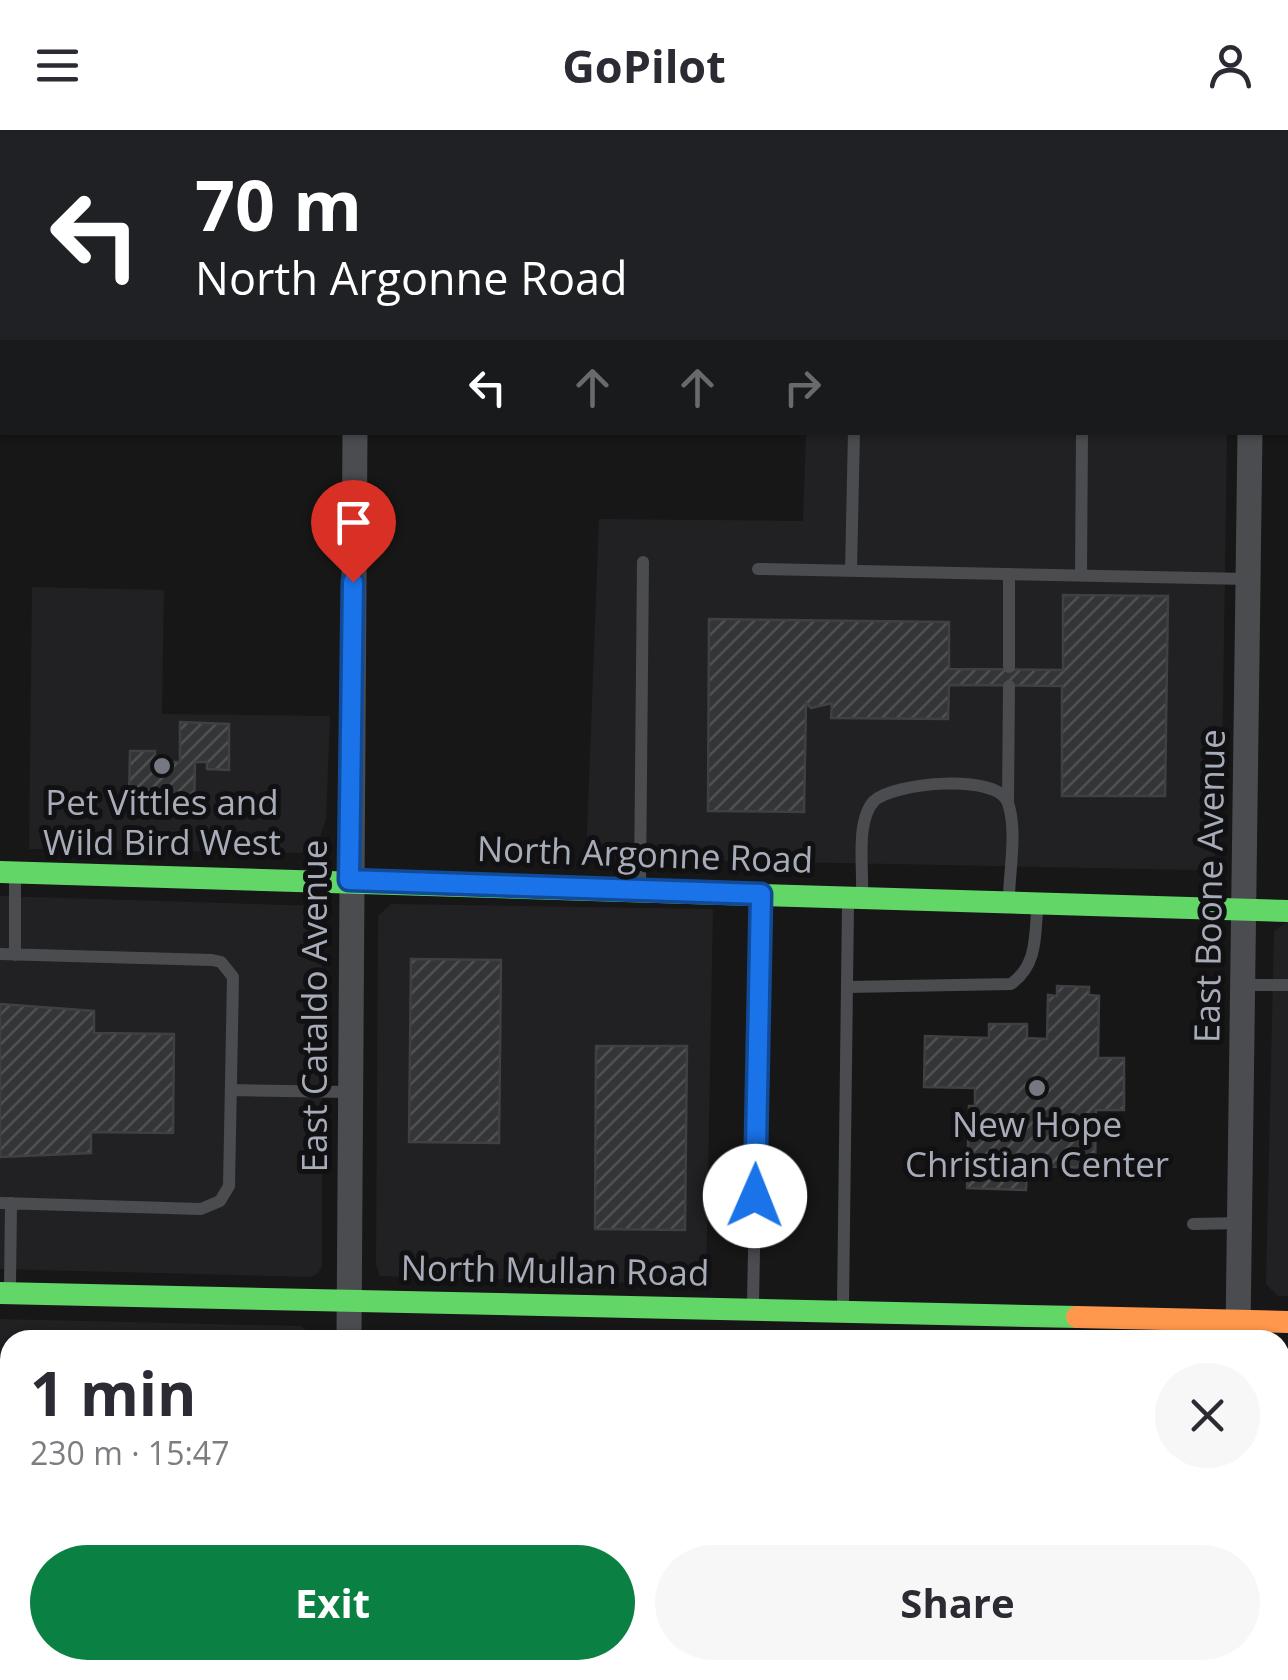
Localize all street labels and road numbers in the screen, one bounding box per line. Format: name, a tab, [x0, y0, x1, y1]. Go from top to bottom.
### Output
street label: East Boone Avenue	[1182, 729, 1235, 1043]
street label: North Argonne Road	[476, 824, 814, 883]
street label: East Cataldo Avenue	[290, 840, 337, 1172]
street label: North Mullan Road	[400, 1243, 710, 1296]

